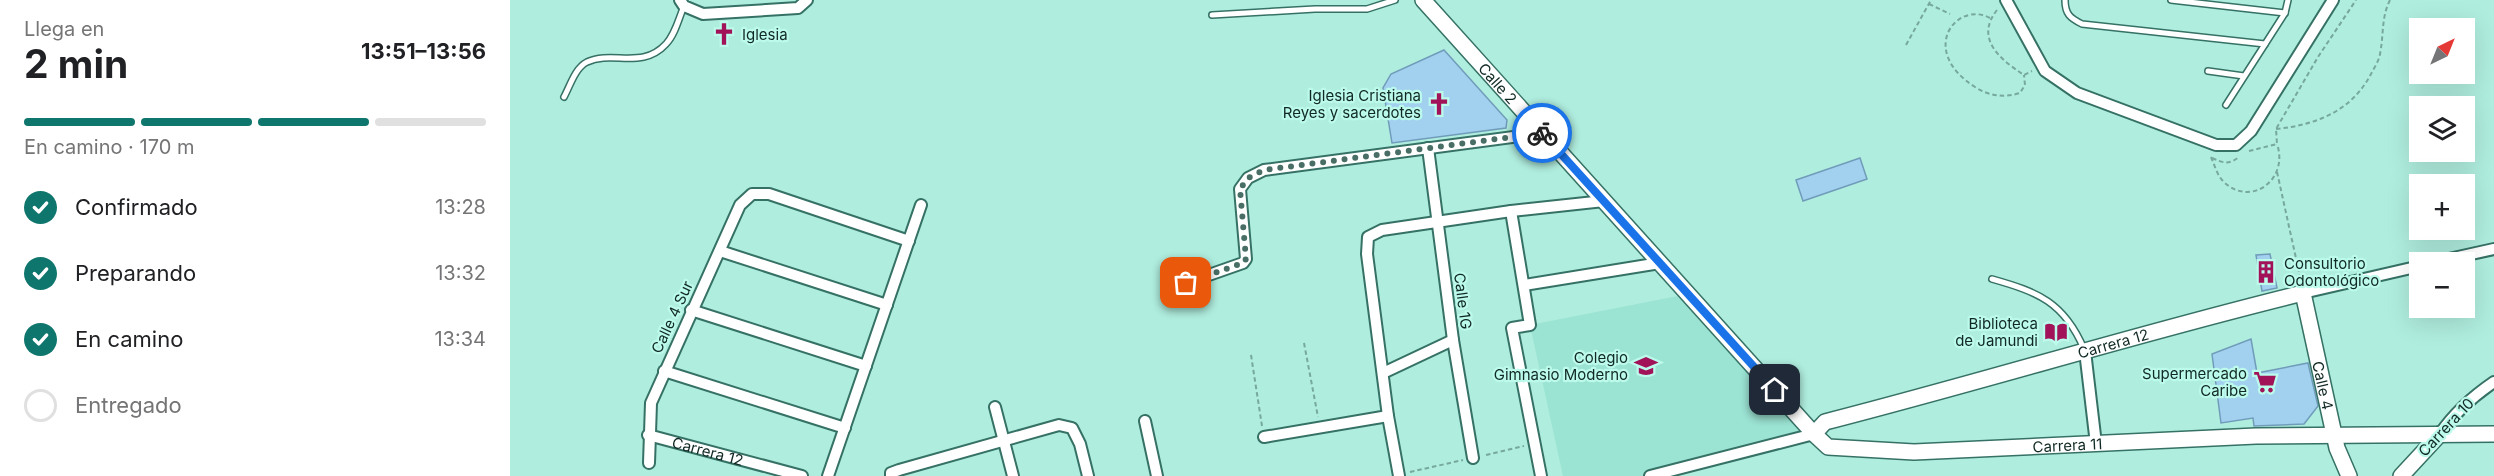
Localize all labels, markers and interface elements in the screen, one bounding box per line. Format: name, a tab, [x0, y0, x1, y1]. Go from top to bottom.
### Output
text: Llega en	[24, 17, 104, 41]
north arrow	[2409, 18, 2475, 84]
map controls	[2409, 18, 2475, 318]
church icon: Iglesia	[711, 21, 737, 47]
place label: Iglesia	[742, 25, 788, 44]
text: 13:51–13:56	[361, 38, 486, 64]
text: 2 min	[24, 40, 128, 87]
street label: Calle 2	[1475, 59, 1521, 108]
place label: Iglesia Cristiana Reyes y sacerdotes	[1283, 86, 1421, 122]
church icon: Iglesia Cristiana Reyes y sacerdotes	[1426, 91, 1452, 117]
button: layers	[2409, 96, 2475, 162]
courier	[1512, 103, 1572, 163]
icon: bike	[1526, 117, 1559, 150]
text: En camino · 170 m	[24, 135, 194, 159]
button: +	[2409, 174, 2475, 240]
icon: check	[24, 191, 57, 224]
text: Confirmado	[75, 194, 198, 220]
text: 13:28	[435, 195, 486, 219]
button: −	[2409, 252, 2475, 318]
place label: Consultorio Odontológico	[2284, 254, 2379, 290]
icon: check	[24, 257, 57, 290]
pin	[1160, 257, 1211, 308]
building icon: Consultorio Odontológico	[2253, 259, 2279, 285]
text: Preparando	[75, 260, 196, 286]
text: 13:32	[435, 261, 486, 285]
icon: bag	[1169, 266, 1202, 299]
street label: Calle 1G	[1450, 272, 1476, 330]
street label: Calle 4 Sur	[647, 277, 697, 356]
place label: Biblioteca de Jamundi	[1955, 314, 2038, 350]
library icon: Biblioteca de Jamundi	[2043, 319, 2069, 345]
icon: check	[24, 323, 57, 356]
street label: Carrera 12	[2075, 324, 2151, 362]
text: En camino	[75, 326, 183, 352]
text: 13:34	[434, 327, 486, 351]
place label: Colegio Gimnasio Moderno	[1494, 348, 1628, 384]
school or university icon: Colegio Gimnasio Moderno	[1633, 353, 1659, 379]
street label: Calle 4	[2309, 359, 2338, 412]
pin	[1749, 364, 1800, 415]
place label: Supermercado Caribe	[2142, 364, 2247, 400]
supermarket icon: Supermercado Caribe	[2252, 369, 2278, 395]
icon: home	[1758, 373, 1791, 406]
text: Entregado	[75, 392, 182, 418]
street label: Carrera 10	[2414, 394, 2478, 460]
street label: Carrera 12	[670, 432, 746, 470]
street label: Carrera 11	[2032, 434, 2103, 456]

